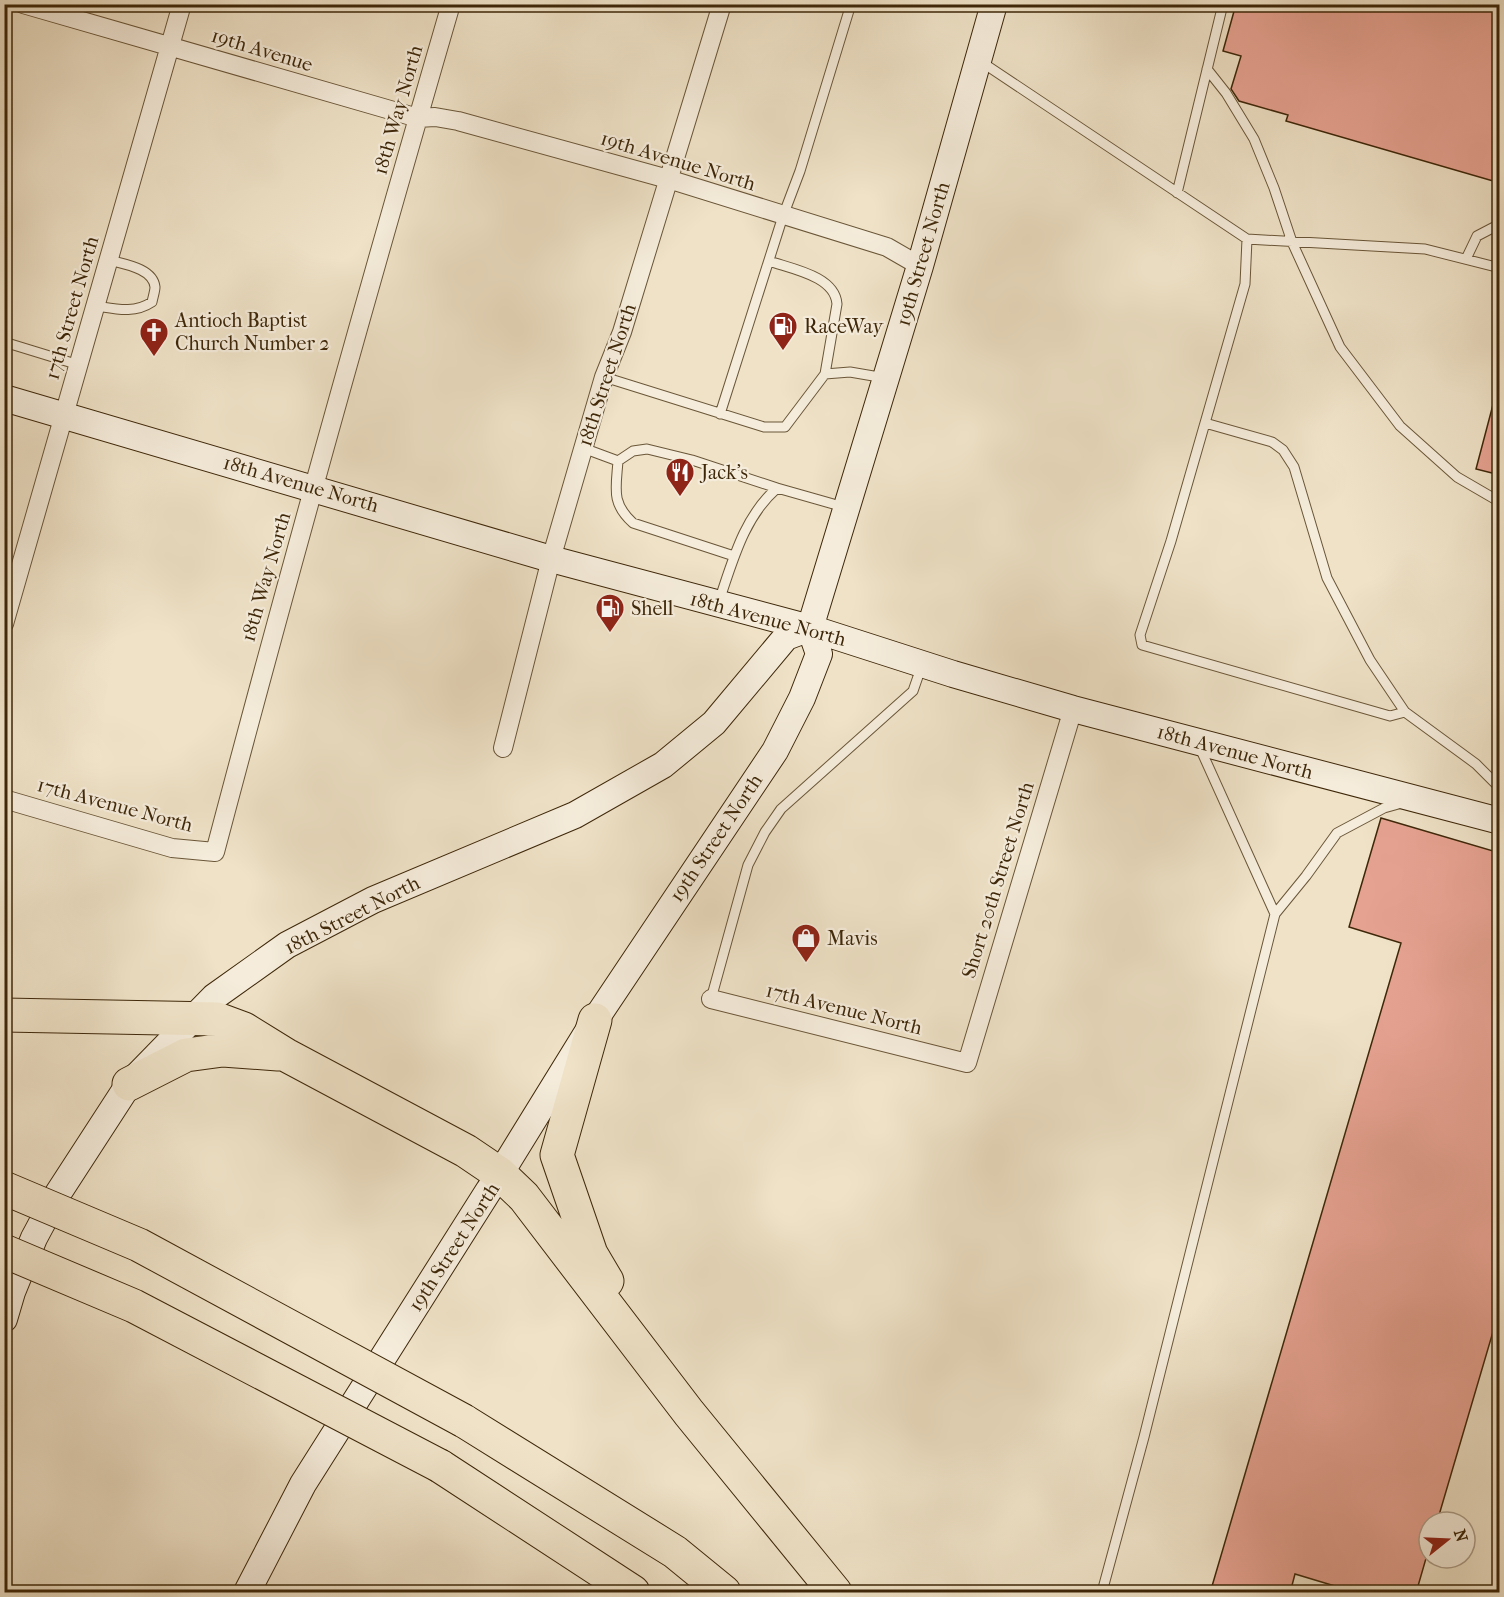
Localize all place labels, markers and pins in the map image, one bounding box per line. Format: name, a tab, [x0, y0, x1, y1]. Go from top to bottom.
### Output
place label: Antioch Baptist Church Number 2	[174, 309, 330, 355]
fuel station icon: RaceWay	[767, 310, 799, 352]
place label: RaceWay	[804, 315, 884, 338]
church icon: Antioch Baptist Church Number 2	[138, 316, 170, 358]
restaurant icon: Jack's	[664, 456, 696, 498]
place label: Jack's	[699, 461, 748, 484]
fuel station icon: Shell	[594, 592, 626, 634]
place label: Shell	[631, 597, 674, 620]
shop icon: Mavis	[790, 922, 822, 964]
place label: Mavis	[827, 927, 878, 950]

